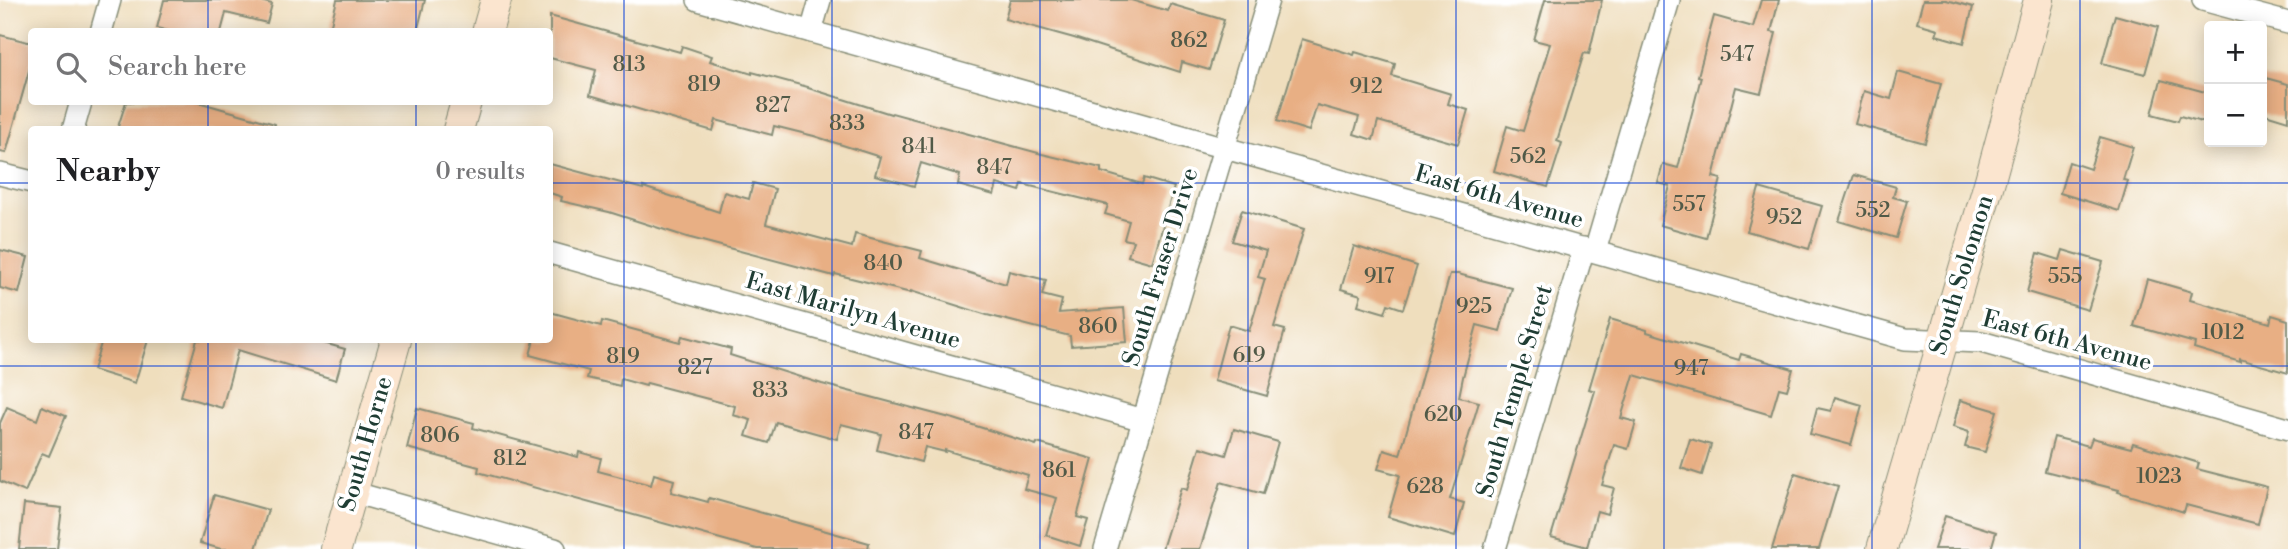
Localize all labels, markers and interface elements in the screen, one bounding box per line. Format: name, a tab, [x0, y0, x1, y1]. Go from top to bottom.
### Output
map controls	[2204, 21, 2267, 147]
button: +	[2204, 21, 2267, 84]
search box	[28, 28, 553, 105]
house number: 862	[1170, 28, 1208, 54]
house number: 547	[1720, 42, 1755, 68]
icon: search	[52, 48, 90, 86]
text: Search here	[108, 51, 247, 83]
house number: 813	[612, 52, 646, 78]
house number: 819	[687, 72, 721, 98]
house number: 912	[1349, 74, 1383, 100]
button: −	[2204, 84, 2267, 147]
house number: 827	[755, 93, 791, 119]
house number: 833	[829, 111, 865, 137]
house number: 841	[902, 134, 936, 160]
house number: 562	[1510, 144, 1546, 170]
text: Nearby	[56, 153, 160, 191]
house number: 847	[976, 155, 1012, 181]
text: 0 results	[435, 158, 525, 186]
street label: East 6th Avenue	[1411, 159, 1587, 235]
street label: South Fraser Drive	[1117, 164, 1205, 370]
street label: South Solomon	[1923, 191, 2001, 359]
house number: 557	[1673, 192, 1706, 218]
house number: 552	[1855, 198, 1891, 224]
house number: 952	[1766, 205, 1802, 231]
house number: 840	[863, 251, 903, 277]
house number: 917	[1364, 264, 1395, 290]
house number: 555	[2048, 264, 2082, 290]
street label: East Marilyn Avenue	[742, 266, 964, 356]
street label: South Temple Street	[1470, 281, 1560, 501]
house number: 925	[1456, 294, 1492, 320]
street label: East 6th Avenue	[1979, 304, 2155, 378]
house number: 860	[1078, 314, 1118, 340]
house number: 1012	[2201, 320, 2245, 346]
house number: 619	[1232, 343, 1266, 369]
house number: 819	[606, 344, 640, 370]
house number: 827	[677, 355, 713, 381]
house number: 947	[1674, 356, 1709, 382]
street label: South Horne	[332, 373, 400, 515]
house number: 833	[752, 378, 788, 404]
house number: 620	[1424, 402, 1462, 428]
house number: 847	[898, 420, 934, 446]
house number: 806	[420, 423, 460, 449]
house number: 812	[493, 446, 527, 472]
house number: 861	[1042, 458, 1076, 484]
house number: 1023	[2136, 464, 2182, 490]
house number: 628	[1406, 474, 1444, 500]

